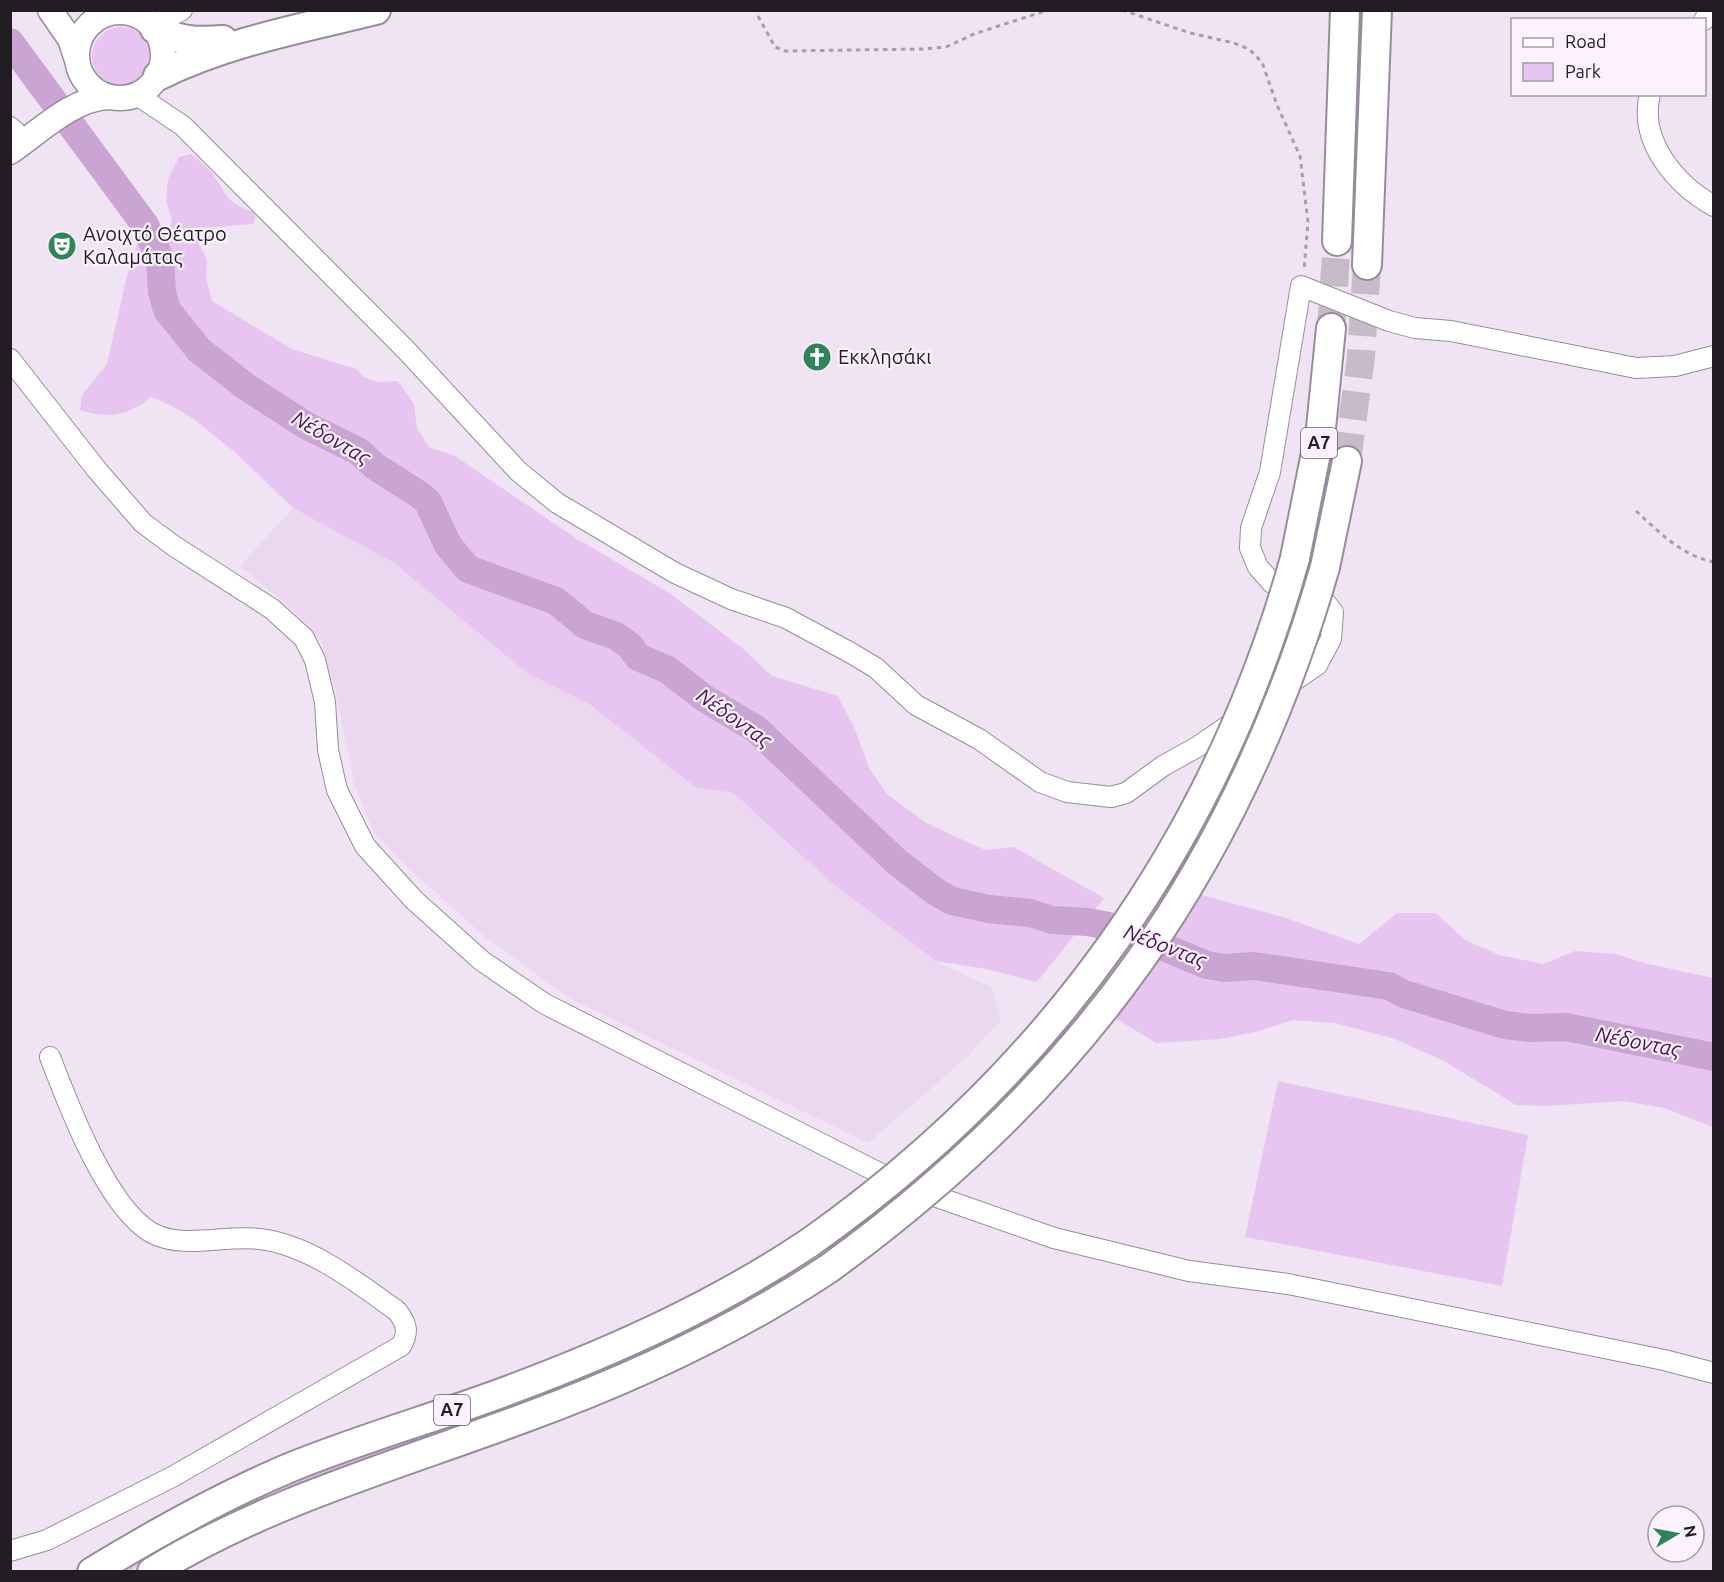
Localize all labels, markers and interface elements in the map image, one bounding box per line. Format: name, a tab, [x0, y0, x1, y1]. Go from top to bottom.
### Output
legend	[1511, 18, 1706, 96]
text: Road	[1565, 31, 1607, 51]
text: Park	[1565, 61, 1601, 81]
place label: Ανοιχτό Θέατρο Καλαμάτας	[83, 222, 227, 268]
theatre icon: Ανοιχτό Θέατρο Καλαμάτας	[46, 230, 78, 262]
church icon: Εκκλησάκι	[801, 341, 833, 373]
place label: Εκκλησάκι	[838, 345, 931, 368]
water label: Νέδoντας	[288, 405, 376, 470]
road number: Α7	[1301, 428, 1337, 458]
water label: Νέδoντας	[692, 683, 778, 752]
water label: Νέδoντας	[1121, 918, 1211, 972]
water label: Νέδoντας	[1594, 1021, 1684, 1061]
road number: Α7	[434, 1395, 470, 1425]
north arrow	[1646, 1504, 1706, 1564]
text: N	[1681, 1524, 1701, 1539]

